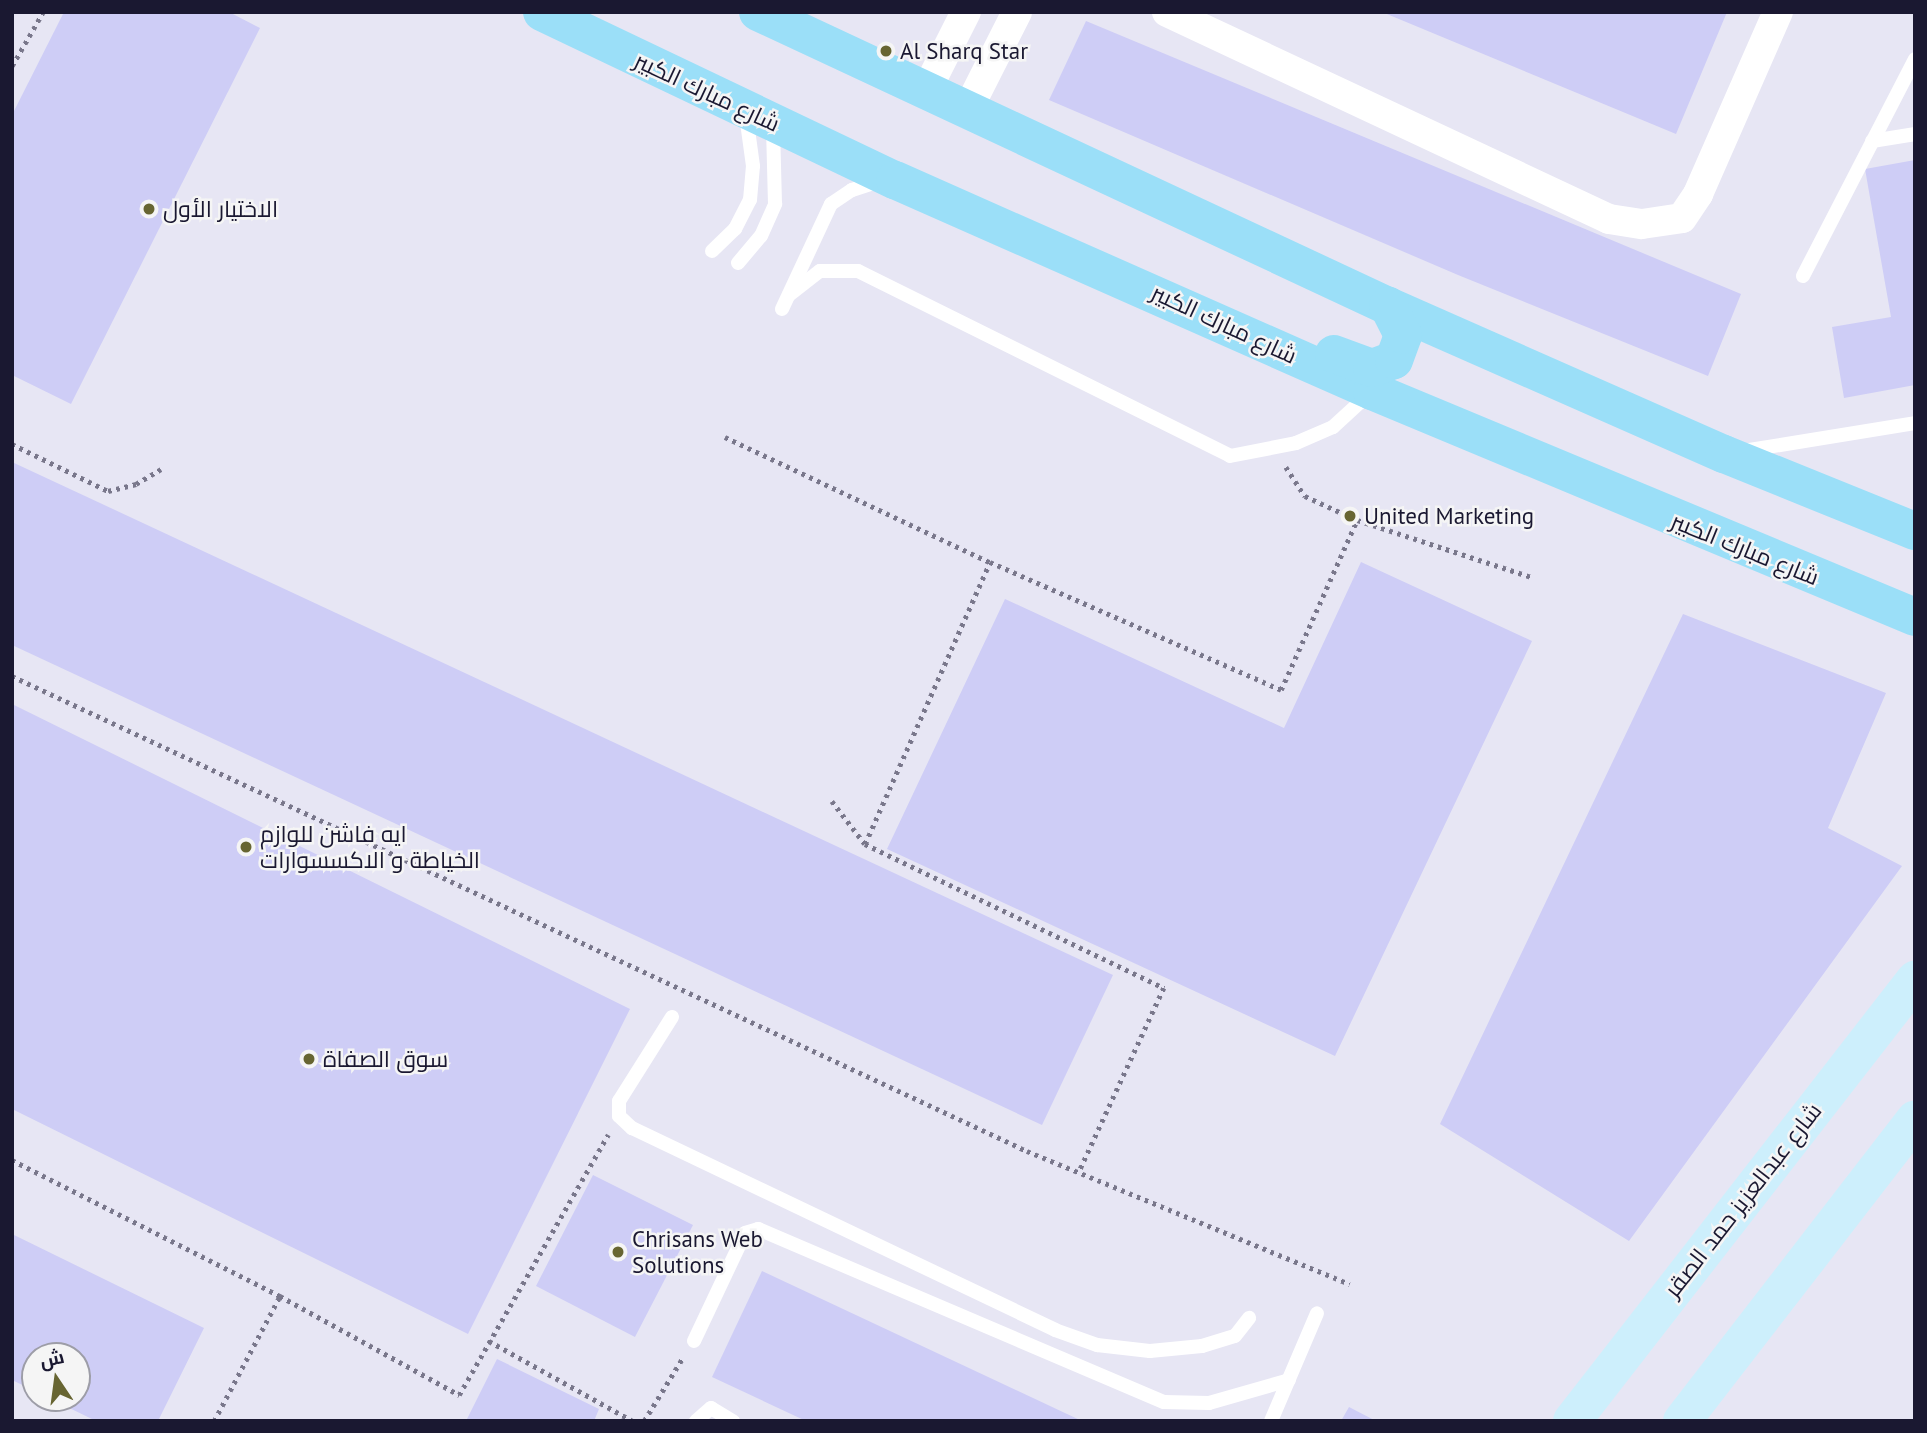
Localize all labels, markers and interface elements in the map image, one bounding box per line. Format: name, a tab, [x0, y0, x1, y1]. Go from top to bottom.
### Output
place label: Al Sharq Star	[900, 37, 1028, 65]
marker: Al Sharq Star	[878, 43, 894, 59]
street label: شارع مبارك الكبير	[630, 46, 784, 138]
place label: الاختيار الأول	[163, 195, 278, 223]
marker: الاختيار الأول	[141, 201, 157, 217]
street label: شارع مبارك الكبير	[1147, 278, 1301, 370]
place label: United Marketing	[1364, 502, 1534, 530]
street label: شارع مبارك الكبير	[1667, 507, 1823, 591]
marker: United Marketing	[1342, 508, 1358, 524]
place label: ايه فاشن للوازم الخياطة و الاكسسوارات	[260, 820, 480, 874]
marker: ايه فاشن للوازم الخياطة و الاكسسوارات	[238, 839, 254, 855]
place label: سوق الصفاة	[323, 1045, 448, 1073]
marker: سوق الصفاة	[301, 1051, 317, 1067]
street label: شارع عبدالعزيز حمد الصقر	[1659, 1097, 1827, 1303]
place label: Chrisans Web Solutions	[632, 1225, 763, 1279]
marker: Chrisans Web Solutions	[610, 1244, 626, 1260]
north arrow	[21, 1342, 91, 1412]
text: ش	[37, 1344, 66, 1373]

